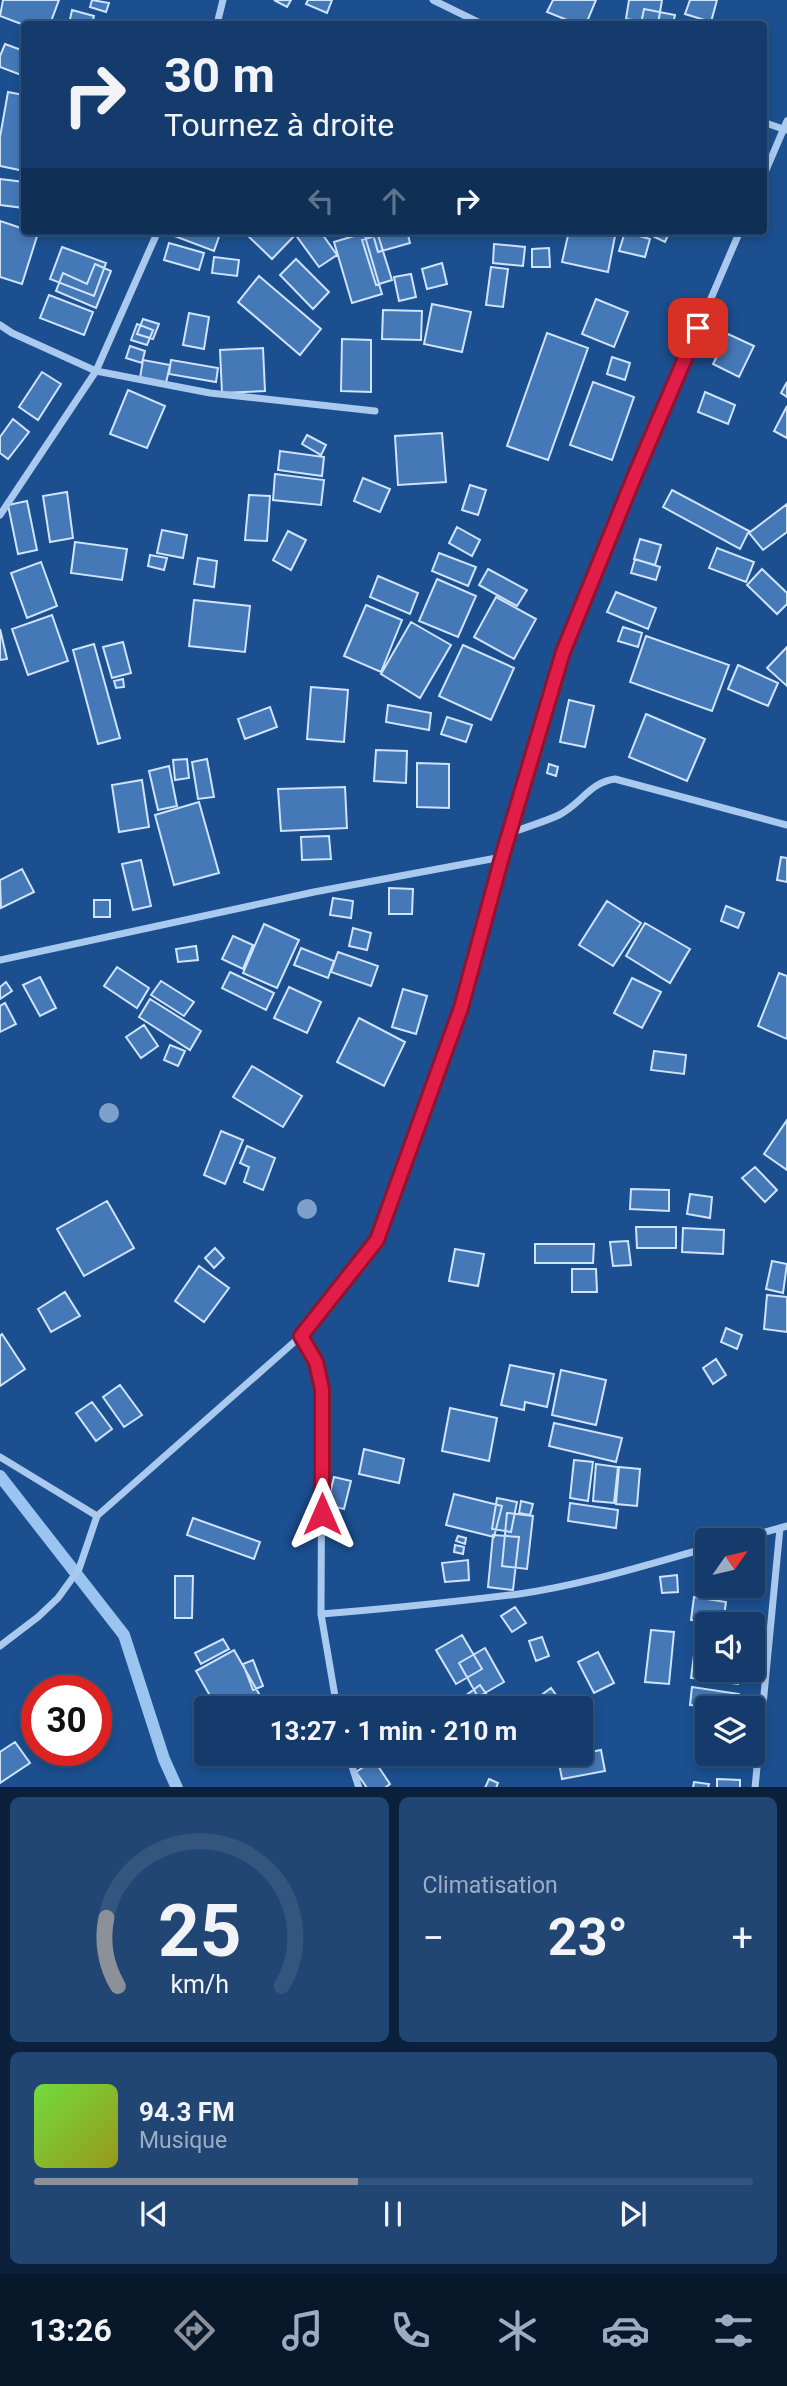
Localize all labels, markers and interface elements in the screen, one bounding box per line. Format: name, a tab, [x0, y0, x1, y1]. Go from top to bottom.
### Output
text: 30 m	[164, 47, 275, 104]
icon: right	[49, 49, 140, 140]
text: Tournez à droite	[164, 106, 394, 144]
icon: left	[302, 182, 340, 220]
icon: ahead	[375, 182, 413, 220]
icon: right	[448, 182, 486, 220]
pin	[668, 298, 728, 358]
icon: arrive	[679, 309, 717, 347]
position arrow	[285, 1477, 359, 1551]
north arrow	[695, 1528, 765, 1598]
map controls	[695, 1528, 765, 1766]
button: sound	[695, 1612, 765, 1682]
speed limit sign: 30	[21, 1675, 112, 1766]
button: layers	[695, 1696, 765, 1766]
text: 13:27 · 1 min · 210 m	[270, 1716, 517, 1746]
text: Climatisation	[423, 1872, 558, 1899]
text: 25	[157, 1888, 241, 1974]
text: 23°	[548, 1907, 628, 1968]
text: −	[423, 1916, 444, 1960]
text: +	[731, 1916, 753, 1960]
text: km/h	[170, 1969, 229, 1998]
text: 94.3 FM	[139, 2097, 235, 2127]
text: Musique	[139, 2127, 227, 2154]
icon: previous	[135, 2195, 173, 2233]
icon: pause	[374, 2195, 412, 2233]
icon: next	[614, 2195, 652, 2233]
icon: directions	[170, 2306, 219, 2355]
icon: music	[278, 2306, 327, 2355]
icon: phone	[386, 2306, 435, 2355]
icon: climate	[493, 2306, 542, 2355]
icon: car	[601, 2306, 650, 2355]
icon: filters	[709, 2306, 758, 2355]
text: 13:26	[29, 2311, 112, 2349]

